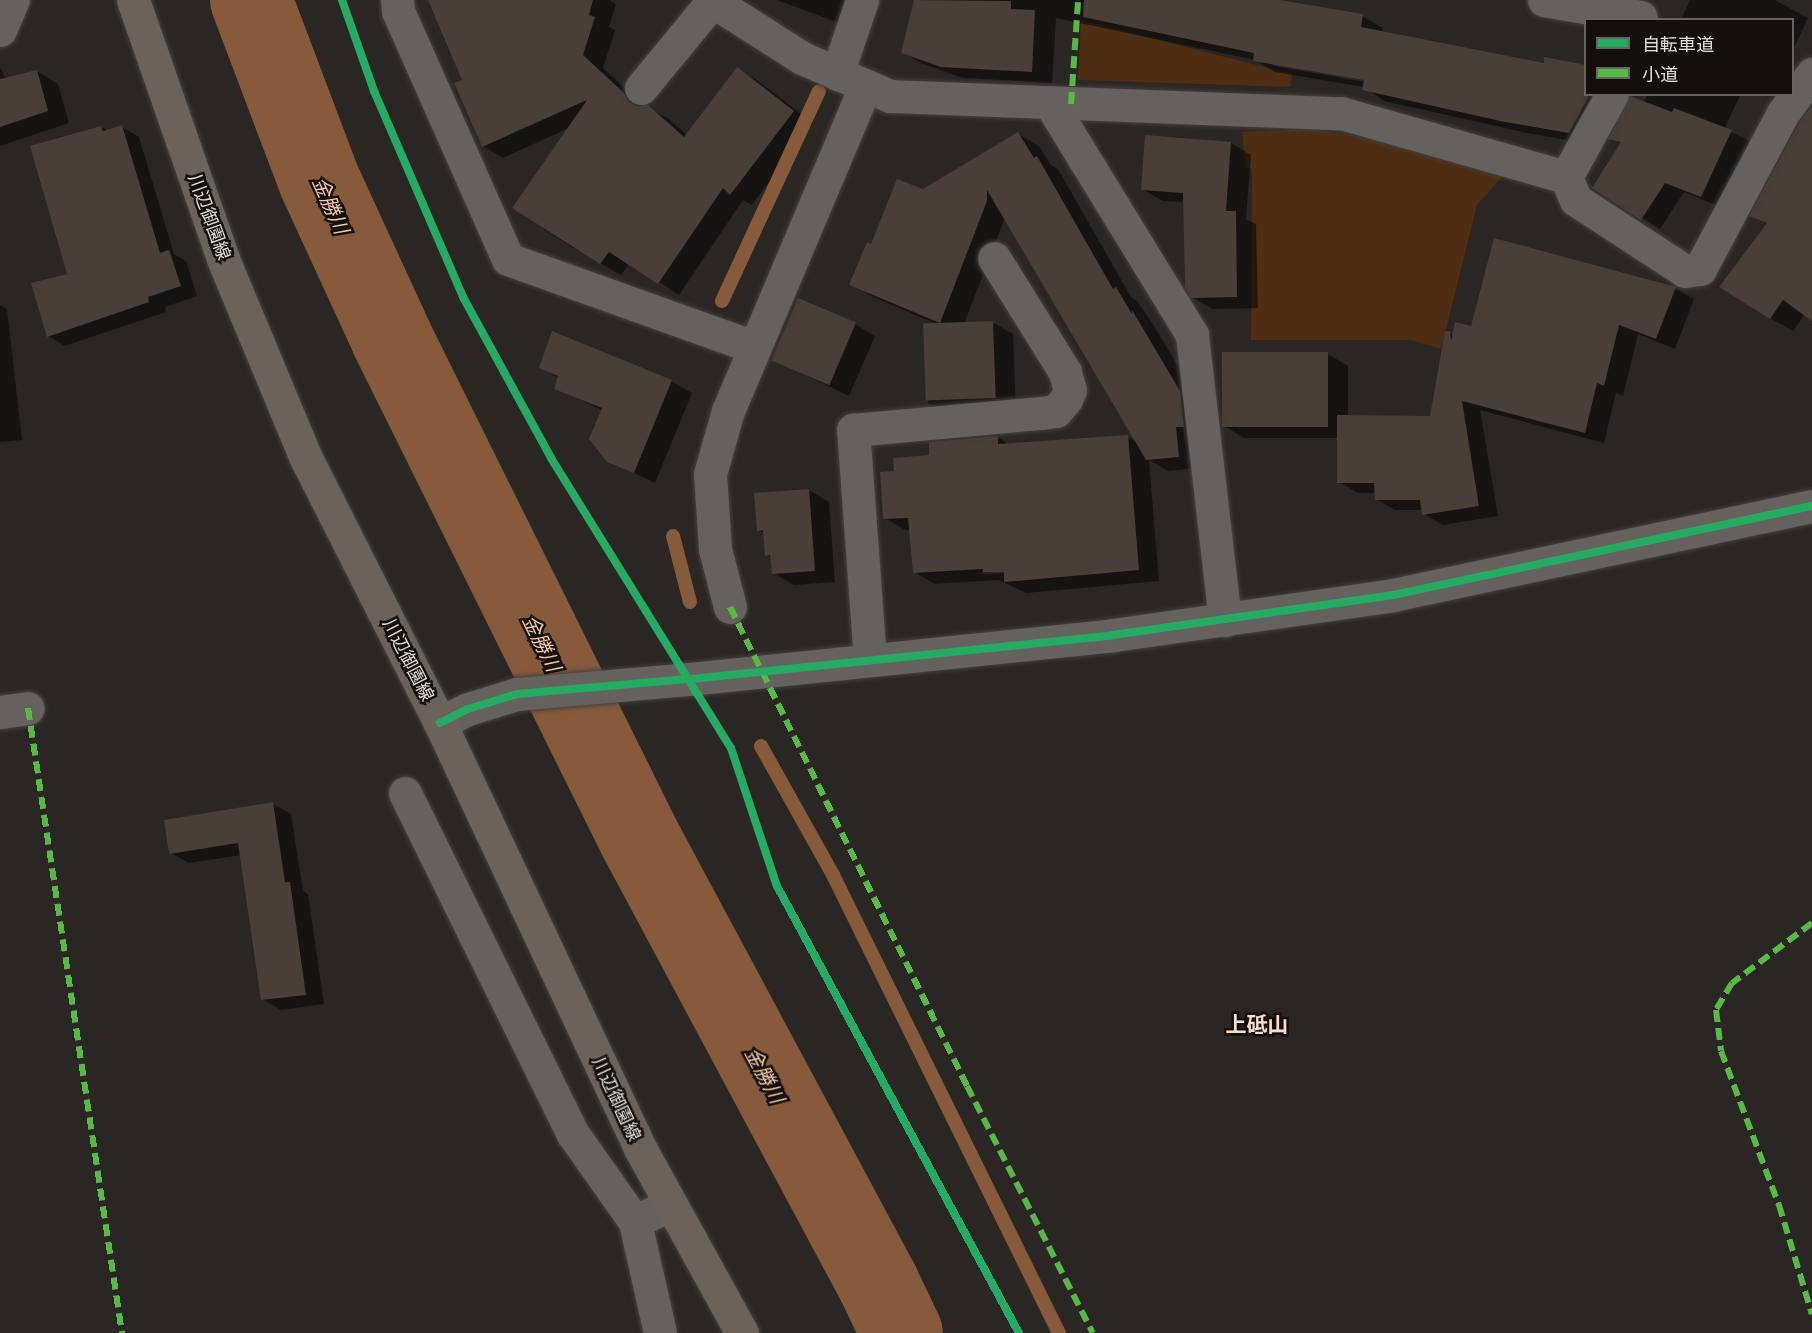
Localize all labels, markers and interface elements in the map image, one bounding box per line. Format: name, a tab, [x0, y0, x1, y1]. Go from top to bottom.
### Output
legend	[1584, 18, 1794, 96]
text: 自転車道	[1642, 34, 1714, 55]
text: 小道	[1642, 64, 1678, 85]
street label: 川辺御園線	[183, 171, 235, 263]
water label: 金勝川	[308, 173, 354, 237]
water label: 金勝川	[518, 611, 566, 675]
street label: 川辺御園線	[378, 615, 438, 705]
district label: 上砥山	[1226, 1011, 1288, 1037]
water label: 金勝川	[740, 1043, 790, 1107]
street label: 川辺御園線	[587, 1054, 645, 1144]

